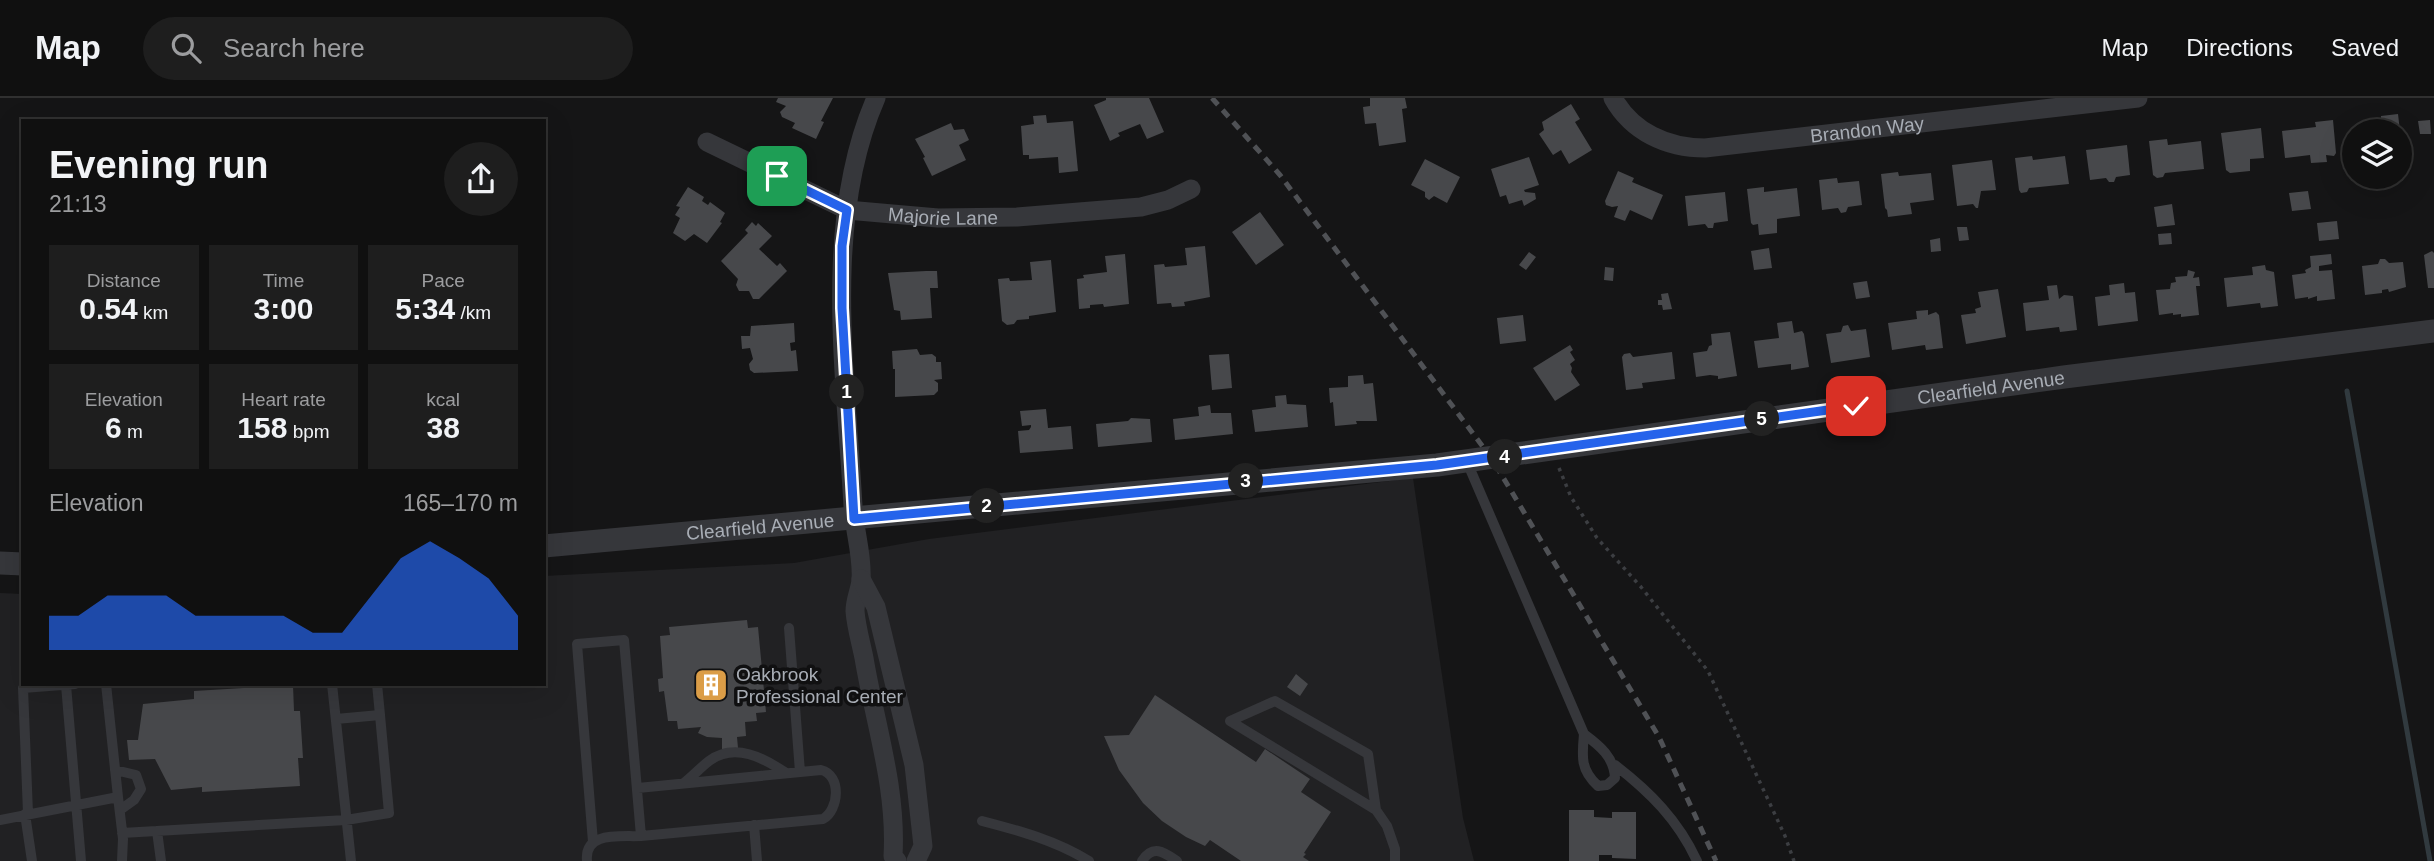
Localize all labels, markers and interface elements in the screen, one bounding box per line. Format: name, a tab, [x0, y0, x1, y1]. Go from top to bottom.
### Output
search box	[143, 17, 633, 80]
text: Map	[35, 29, 101, 66]
icon: search	[167, 29, 205, 67]
text: Search here	[223, 33, 365, 63]
text: Map	[2102, 34, 2148, 61]
text: Directions	[2186, 34, 2293, 61]
text: Saved	[2331, 34, 2399, 61]
street label: Brandon Way	[1809, 113, 1926, 147]
map controls	[2342, 119, 2412, 189]
button: layers	[2342, 119, 2412, 189]
button: share	[444, 142, 518, 216]
text: Evening run	[49, 144, 269, 186]
pin	[747, 146, 807, 206]
icon: arrive	[758, 157, 796, 195]
text: 21:13	[49, 191, 107, 217]
street label: Majorie Lane	[887, 204, 998, 229]
text: Distance	[87, 270, 161, 291]
text: Time	[263, 270, 304, 291]
text: Pace	[422, 270, 465, 291]
text: 0.54	[79, 292, 138, 325]
text: 3:00	[253, 292, 314, 325]
text: 5:34	[395, 292, 455, 325]
text: km	[138, 302, 168, 323]
text: /km	[455, 302, 491, 323]
street label: Clearfield Avenue	[1916, 367, 2066, 408]
pin: 1	[830, 374, 864, 410]
pin	[1826, 376, 1886, 436]
text: 1	[841, 381, 852, 402]
icon: check	[1837, 387, 1875, 425]
text: Elevation	[85, 389, 163, 410]
text: Heart rate	[241, 389, 326, 410]
text: kcal	[426, 389, 460, 410]
pin: 5	[1744, 402, 1780, 436]
text: 5	[1756, 408, 1767, 429]
text: 6	[105, 411, 122, 444]
text: 158	[237, 411, 287, 444]
text: 38	[426, 411, 460, 444]
text: m	[122, 421, 143, 442]
text: bpm	[287, 421, 330, 442]
pin: 4	[1488, 440, 1522, 474]
text: 4	[1499, 446, 1510, 467]
pin: 3	[1228, 464, 1264, 498]
text: 3	[1240, 470, 1251, 491]
pin: 2	[970, 488, 1004, 524]
text: Elevation	[49, 490, 144, 516]
text: 165–170 m	[403, 490, 518, 516]
text: 2	[981, 495, 992, 516]
street label: Clearfield Avenue	[685, 510, 835, 544]
place label: Oakbrook Professional Center	[736, 664, 904, 707]
building icon: Oakbrook Professional Center	[692, 666, 730, 704]

